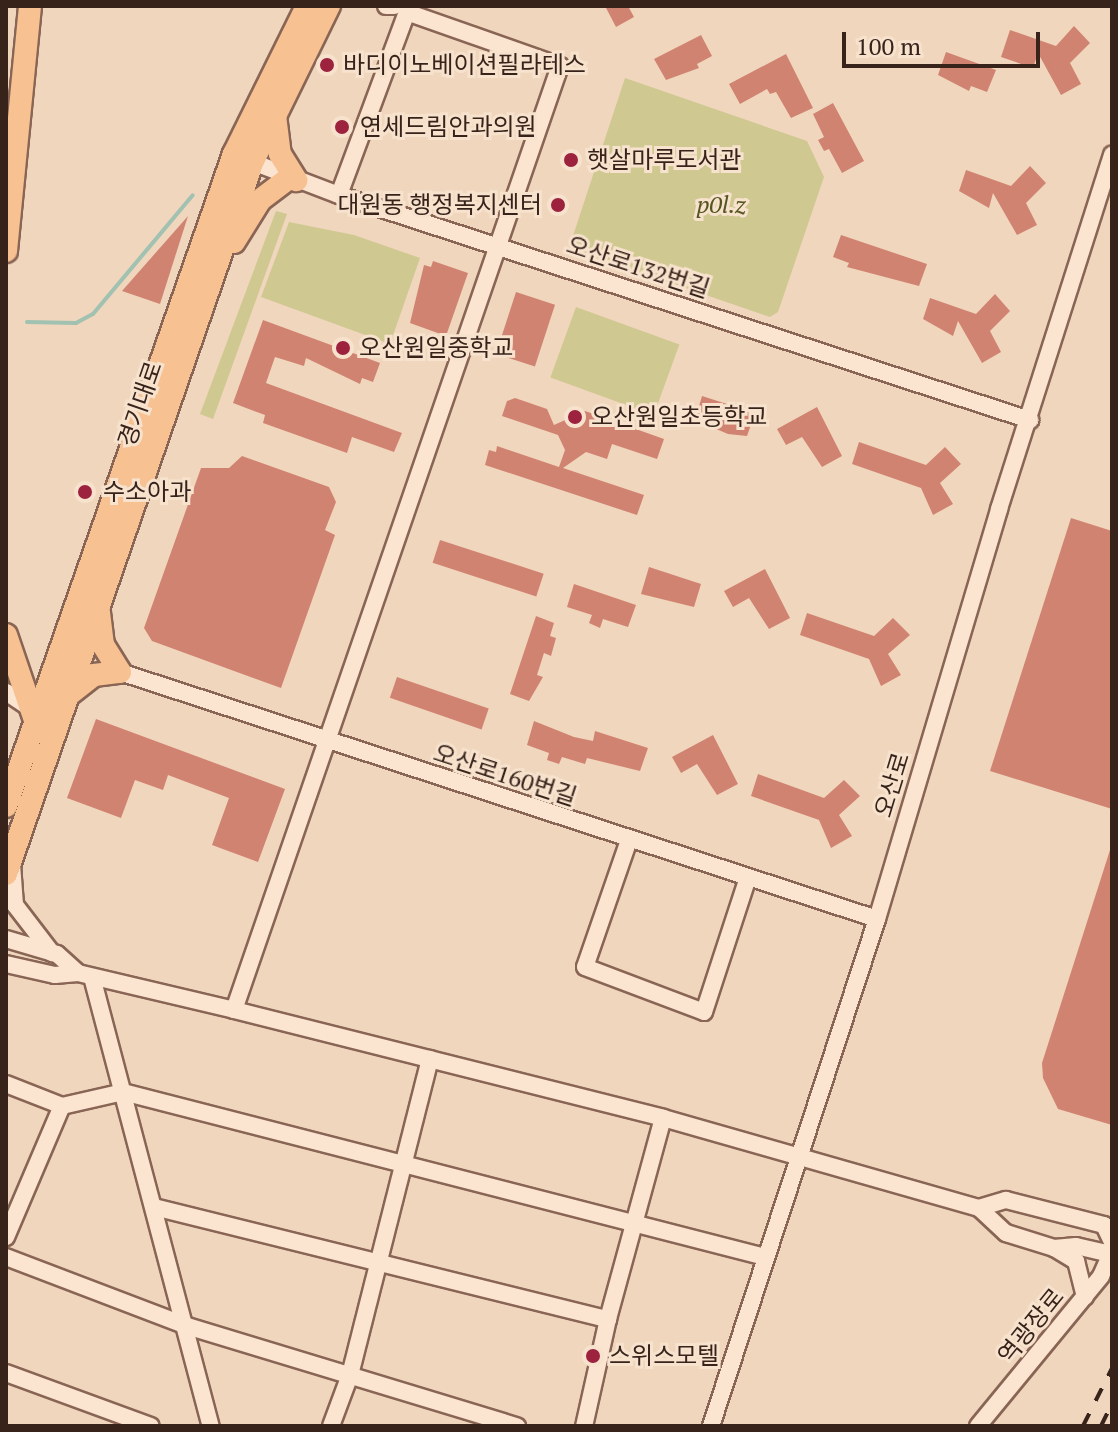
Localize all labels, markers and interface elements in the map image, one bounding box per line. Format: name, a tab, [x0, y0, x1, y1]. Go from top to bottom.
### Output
scale bar	[846, 16, 1044, 66]
text: 100 m	[856, 30, 921, 62]
place label: 바디이노베이션필라테스	[343, 51, 586, 79]
marker: 바디이노베이션필라테스	[318, 56, 336, 74]
place label: 연세드림안과의원	[360, 113, 537, 141]
marker: 연세드림안과의원	[331, 116, 353, 138]
place label: 햇살마루도서관	[587, 146, 742, 174]
marker: 햇살마루도서관	[562, 151, 580, 169]
place label: 대원동 행정복지센터	[337, 191, 542, 219]
park label: p0l.z	[696, 191, 746, 219]
marker: 대원동 행정복지센터	[549, 196, 567, 214]
street label: 오산로132번길	[563, 230, 713, 304]
place label: 오산원일중학교	[359, 334, 514, 362]
marker: 오산원일중학교	[334, 339, 352, 357]
street label: 경기대로	[112, 358, 168, 450]
place label: 오산원일초등학교	[591, 403, 768, 431]
marker: 오산원일초등학교	[566, 408, 584, 426]
place label: 수소아과	[103, 478, 191, 506]
marker: 수소아과	[74, 481, 96, 503]
street label: 오산로160번길	[430, 738, 580, 812]
street label: 오산로	[869, 749, 915, 821]
street label: 역광장로	[992, 1283, 1070, 1369]
place label: 스위스모텔	[609, 1342, 719, 1370]
marker: 스위스모텔	[584, 1347, 602, 1365]

